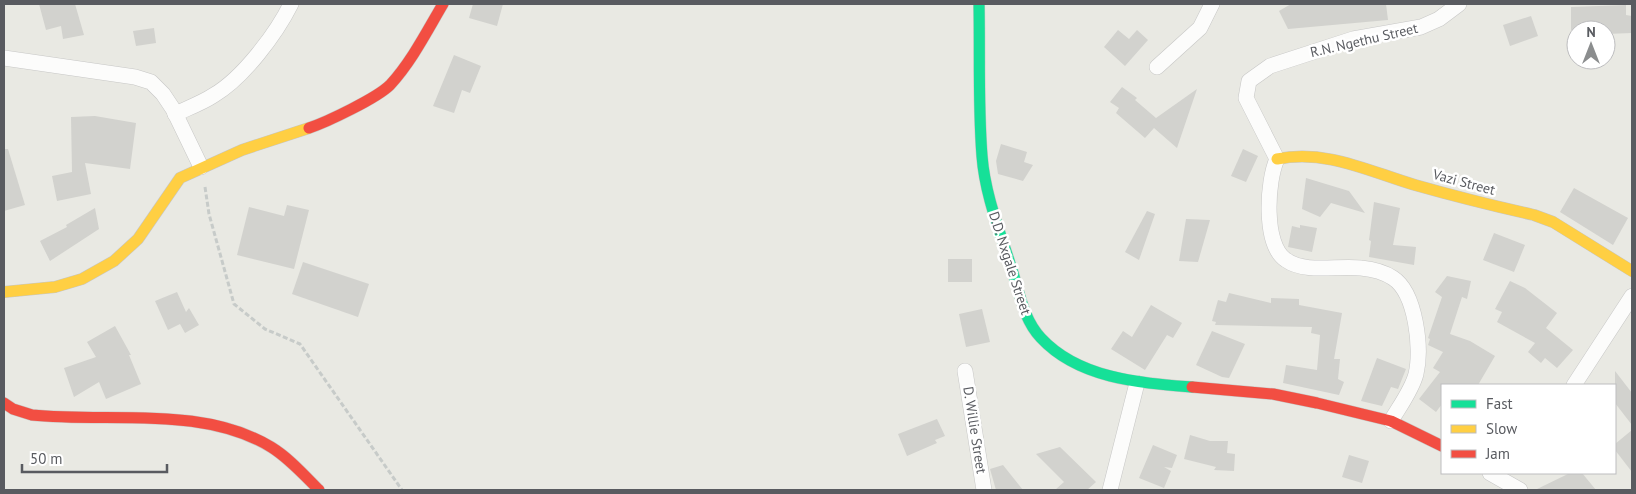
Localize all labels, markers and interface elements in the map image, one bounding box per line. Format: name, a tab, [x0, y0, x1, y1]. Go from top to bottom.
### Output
street label: R.N. Ngethu Street	[1308, 19, 1420, 61]
north arrow	[1566, 20, 1616, 70]
text: N	[1586, 23, 1596, 41]
street label: Vazi Street	[1430, 165, 1497, 199]
street label: D.D. Nxgale Street	[985, 209, 1035, 317]
legend	[1441, 384, 1616, 474]
street label: D. Willie Street	[959, 385, 991, 475]
text: Fast	[1486, 394, 1513, 413]
text: Slow	[1486, 419, 1517, 438]
scale bar	[22, 442, 168, 474]
text: Jam	[1485, 444, 1510, 463]
text: 50 m	[30, 449, 63, 468]

